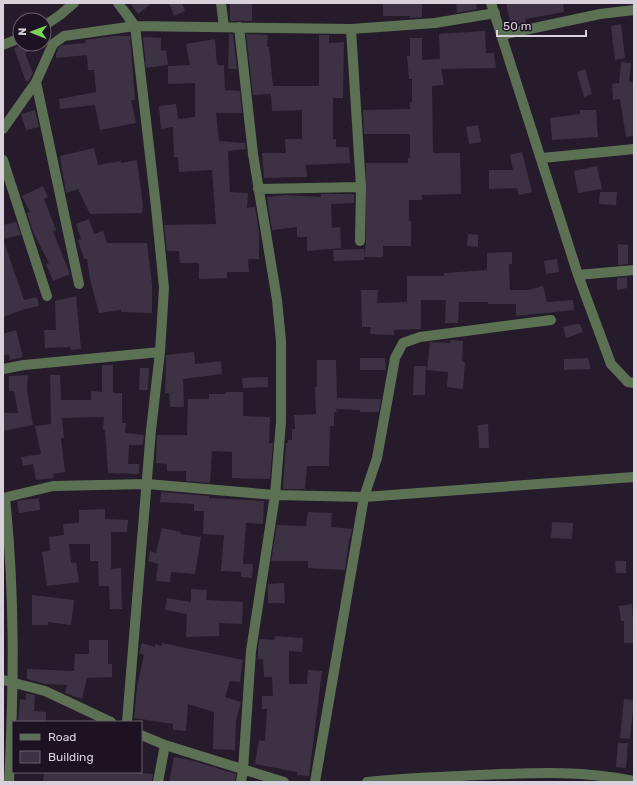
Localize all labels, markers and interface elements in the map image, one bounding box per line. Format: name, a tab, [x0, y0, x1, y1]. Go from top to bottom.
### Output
north arrow	[12, 12, 52, 52]
scale bar	[497, 12, 586, 38]
text: 50 m	[503, 19, 531, 33]
text: N	[16, 28, 29, 36]
legend	[12, 721, 142, 773]
text: Road	[48, 730, 76, 744]
text: Building	[48, 750, 94, 764]

